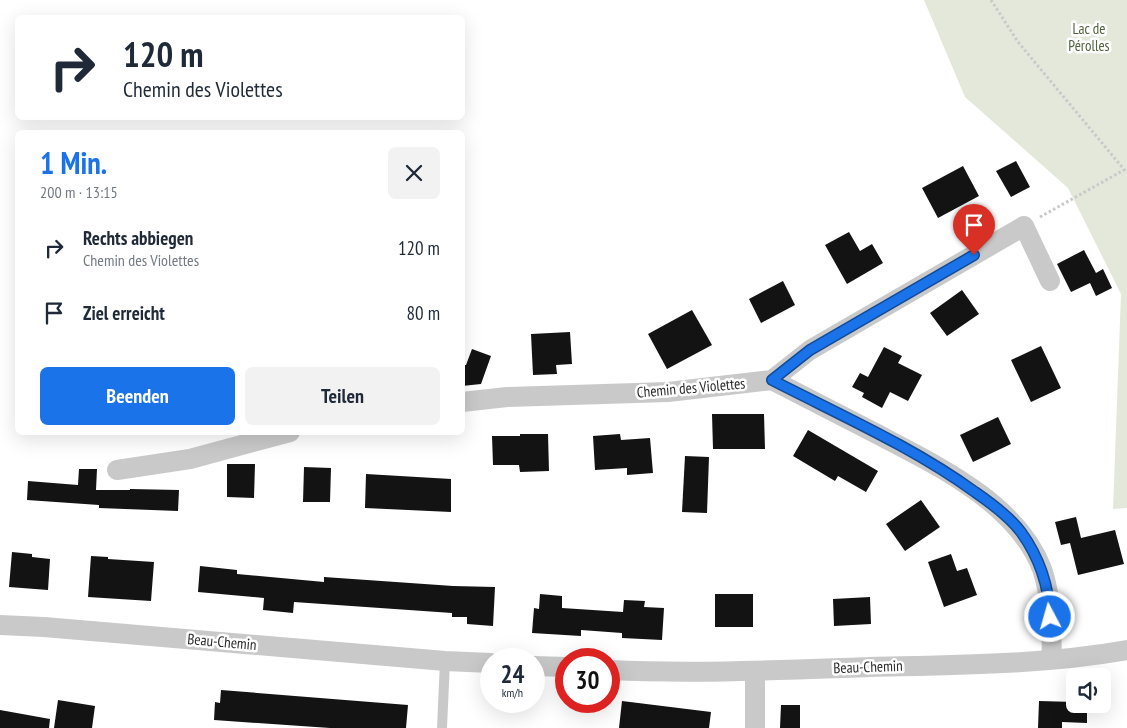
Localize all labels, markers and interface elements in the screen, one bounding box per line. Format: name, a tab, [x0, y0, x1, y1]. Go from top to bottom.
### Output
park label: Lac de Pérolles	[1068, 19, 1110, 55]
text: 120 m	[123, 31, 204, 77]
icon: right	[40, 35, 105, 100]
text: Chemin des Violettes	[123, 75, 283, 103]
text: 1 Min.	[40, 143, 107, 182]
button: close	[388, 147, 440, 199]
text: 200 m · 13:15	[40, 182, 118, 202]
pin	[953, 204, 995, 255]
icon: arrive	[960, 211, 988, 239]
text: Rechts abbiegen	[83, 226, 193, 250]
icon: right	[40, 234, 68, 262]
text: 120 m	[398, 236, 440, 260]
text: Chemin des Violettes	[83, 250, 199, 270]
icon: arrive	[40, 299, 68, 327]
text: Ziel erreicht	[83, 301, 165, 325]
text: 80 m	[407, 301, 440, 325]
button: Beenden	[40, 367, 235, 425]
button: Teilen	[245, 367, 440, 425]
street label: Chemin des Violettes	[636, 373, 746, 402]
position arrow	[1023, 590, 1075, 642]
street label: Beau-Chemin	[187, 629, 257, 654]
speed limit sign: 30	[555, 648, 620, 713]
street label: Beau-Chemin	[833, 656, 903, 677]
text: 24	[501, 658, 524, 690]
map controls	[1066, 668, 1111, 713]
button: sound	[1066, 668, 1111, 713]
text: km/h	[502, 685, 523, 700]

